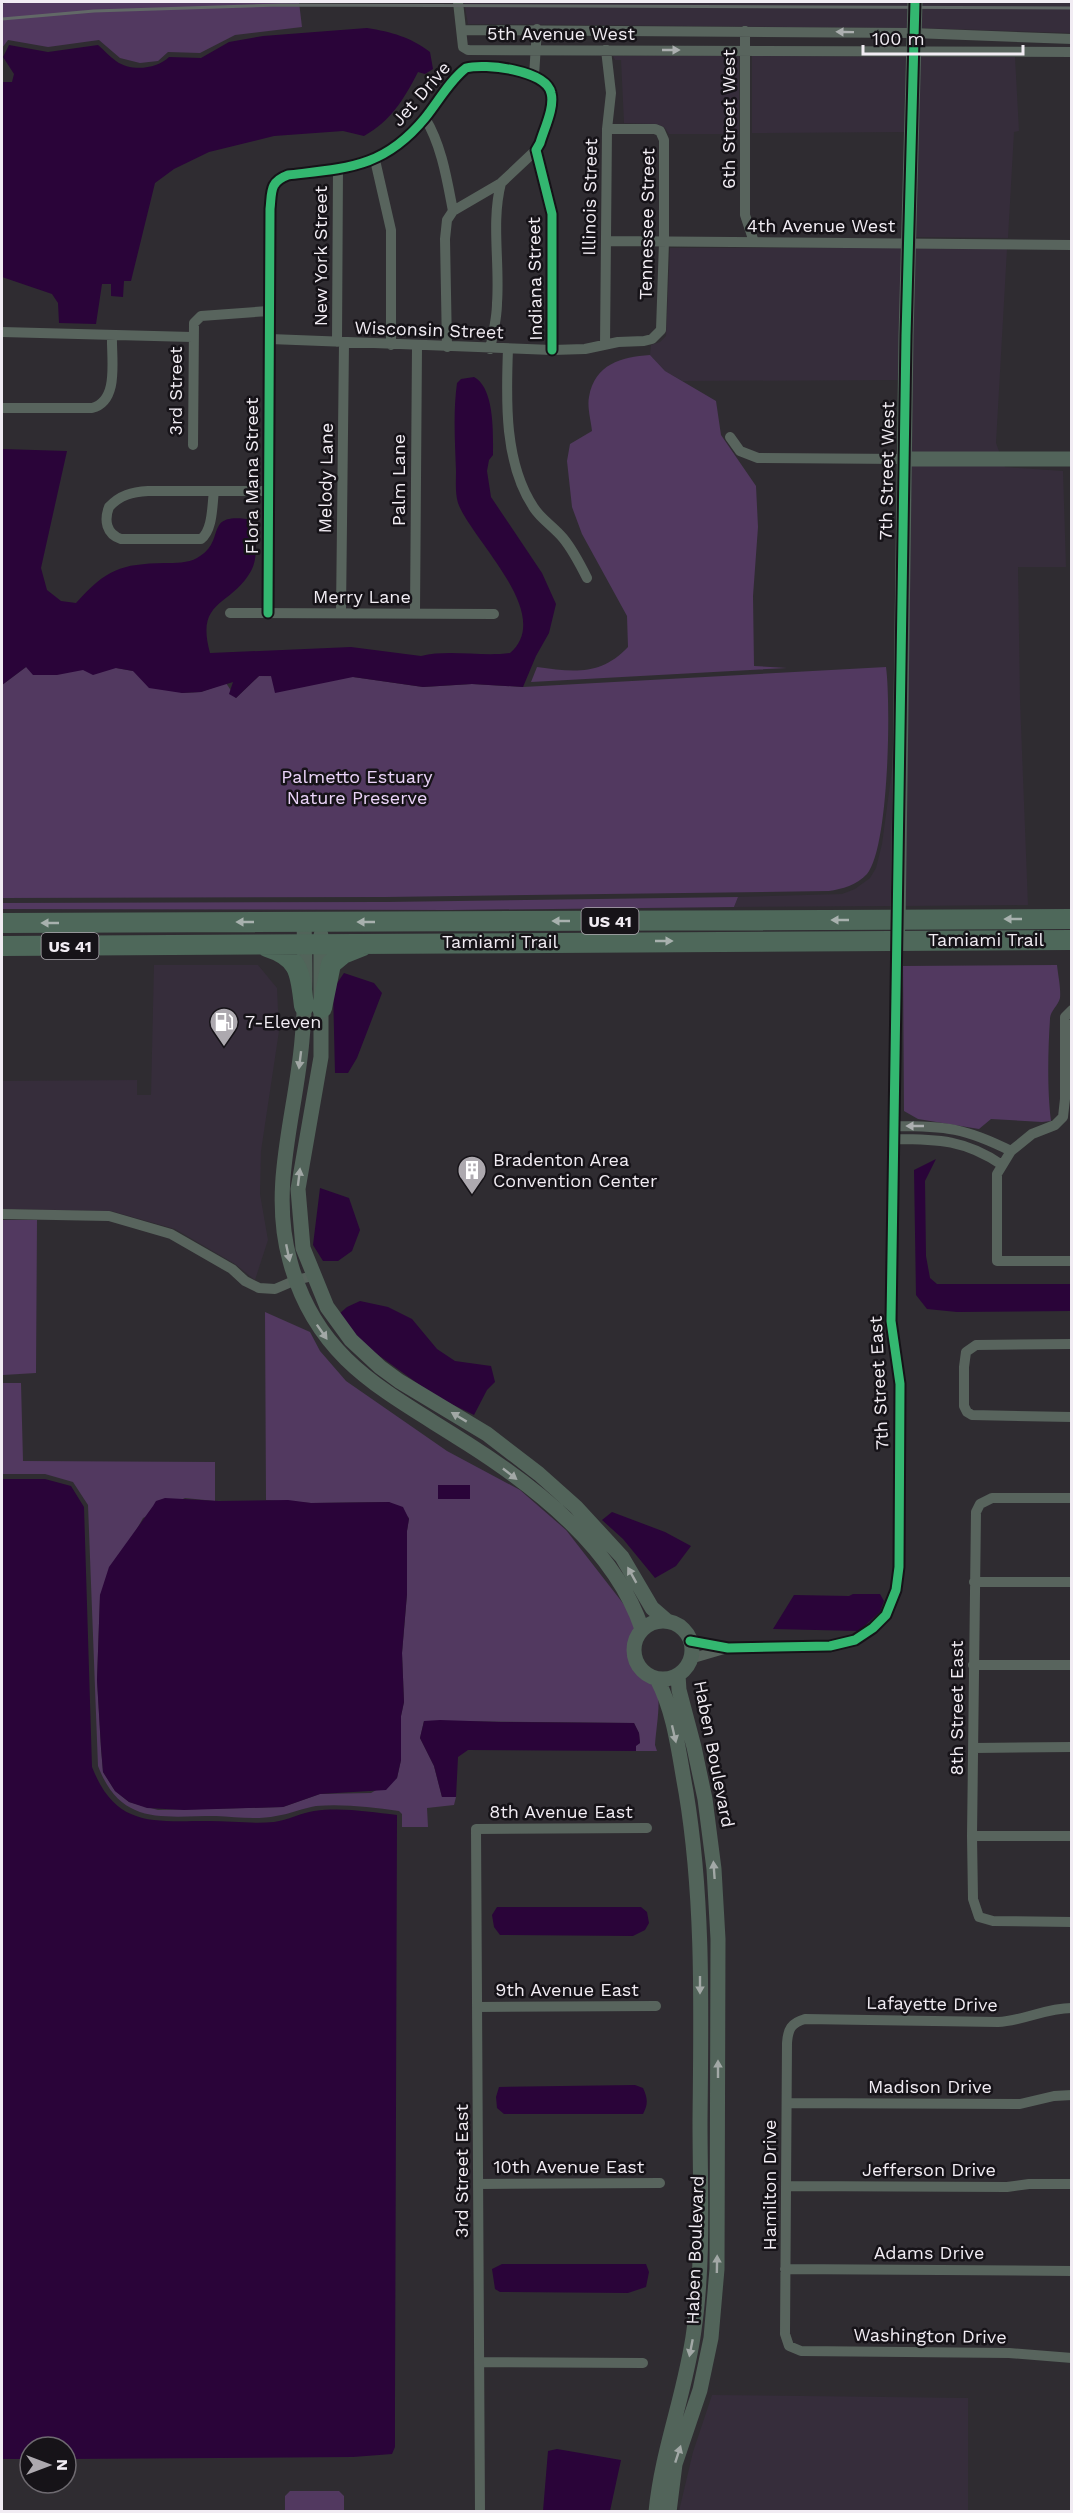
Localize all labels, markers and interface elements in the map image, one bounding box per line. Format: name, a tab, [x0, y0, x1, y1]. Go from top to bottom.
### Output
scale bar	[863, 18, 1024, 56]
street label: 5th Avenue West	[487, 23, 635, 44]
one-way arrow	[836, 27, 855, 37]
text: 100 m	[872, 28, 925, 49]
one-way arrow	[661, 45, 680, 55]
street label: 6th Street West	[718, 49, 739, 189]
street label: Jet Drive	[387, 57, 454, 130]
street label: Illinois Street	[578, 138, 601, 256]
street label: Tennessee Street	[635, 147, 658, 300]
street label: New York Street	[310, 185, 331, 326]
street label: 4th Avenue West	[747, 215, 896, 236]
street label: Indiana Street	[523, 216, 546, 341]
street label: Wisconsin Street	[354, 316, 504, 343]
street label: 3rd Street	[165, 346, 186, 436]
street label: Flora Mana Street	[241, 397, 262, 554]
street label: 7th Street West	[875, 401, 898, 541]
street label: Melody Lane	[314, 422, 337, 534]
street label: Palm Lane	[388, 434, 409, 526]
street label: Merry Lane	[313, 586, 411, 607]
park label: Palmetto Estuary Nature Preserve	[281, 766, 433, 808]
road number: US 41	[582, 908, 638, 934]
one-way arrow	[1004, 914, 1023, 924]
one-way arrow	[830, 915, 849, 925]
one-way arrow	[551, 916, 570, 926]
one-way arrow	[236, 917, 255, 927]
one-way arrow	[356, 917, 375, 927]
one-way arrow	[41, 918, 60, 928]
street label: Tamiami Trail	[928, 929, 1045, 950]
street label: Tamiami Trail	[442, 931, 559, 952]
road number: US 41	[42, 933, 98, 959]
one-way arrow	[655, 936, 674, 946]
fuel station icon: 7-Eleven	[208, 1006, 240, 1048]
place label: 7-Eleven	[245, 1011, 321, 1032]
one-way arrow	[295, 1050, 305, 1069]
one-way arrow	[906, 1121, 925, 1131]
place label: Bradenton Area Convention Center	[493, 1149, 657, 1191]
building icon: Bradenton Area Convention Center	[456, 1154, 488, 1196]
one-way arrow	[294, 1168, 304, 1187]
one-way arrow	[284, 1244, 293, 1263]
street label: 7th Street East	[864, 1315, 892, 1450]
one-way arrow	[316, 1323, 328, 1339]
one-way arrow	[450, 1412, 467, 1422]
one-way arrow	[502, 1467, 518, 1480]
one-way arrow	[627, 1566, 637, 1583]
street label: 8th Street East	[946, 1640, 967, 1775]
street label: Haben Boulevard	[690, 1679, 739, 1829]
one-way arrow	[670, 1725, 680, 1743]
street label: 8th Avenue East	[489, 1801, 633, 1822]
one-way arrow	[710, 1861, 719, 1880]
one-way arrow	[695, 1976, 705, 1995]
street label: 9th Avenue East	[495, 1979, 639, 2000]
street label: Lafayette Drive	[866, 1992, 998, 2015]
one-way arrow	[713, 2060, 723, 2079]
street label: Madison Drive	[868, 2076, 992, 2097]
street label: 3rd Street East	[451, 2104, 472, 2238]
street label: Hamilton Drive	[759, 2120, 780, 2250]
street label: 10th Avenue East	[494, 2156, 645, 2177]
street label: Jefferson Drive	[862, 2159, 996, 2180]
street label: Haben Boulevard	[681, 2175, 708, 2325]
street label: Adams Drive	[874, 2242, 984, 2263]
one-way arrow	[712, 2255, 722, 2274]
street label: Washington Drive	[853, 2324, 1007, 2347]
one-way arrow	[686, 2338, 695, 2357]
north arrow	[18, 2435, 78, 2495]
one-way arrow	[674, 2445, 684, 2463]
text: N	[53, 2459, 72, 2471]

